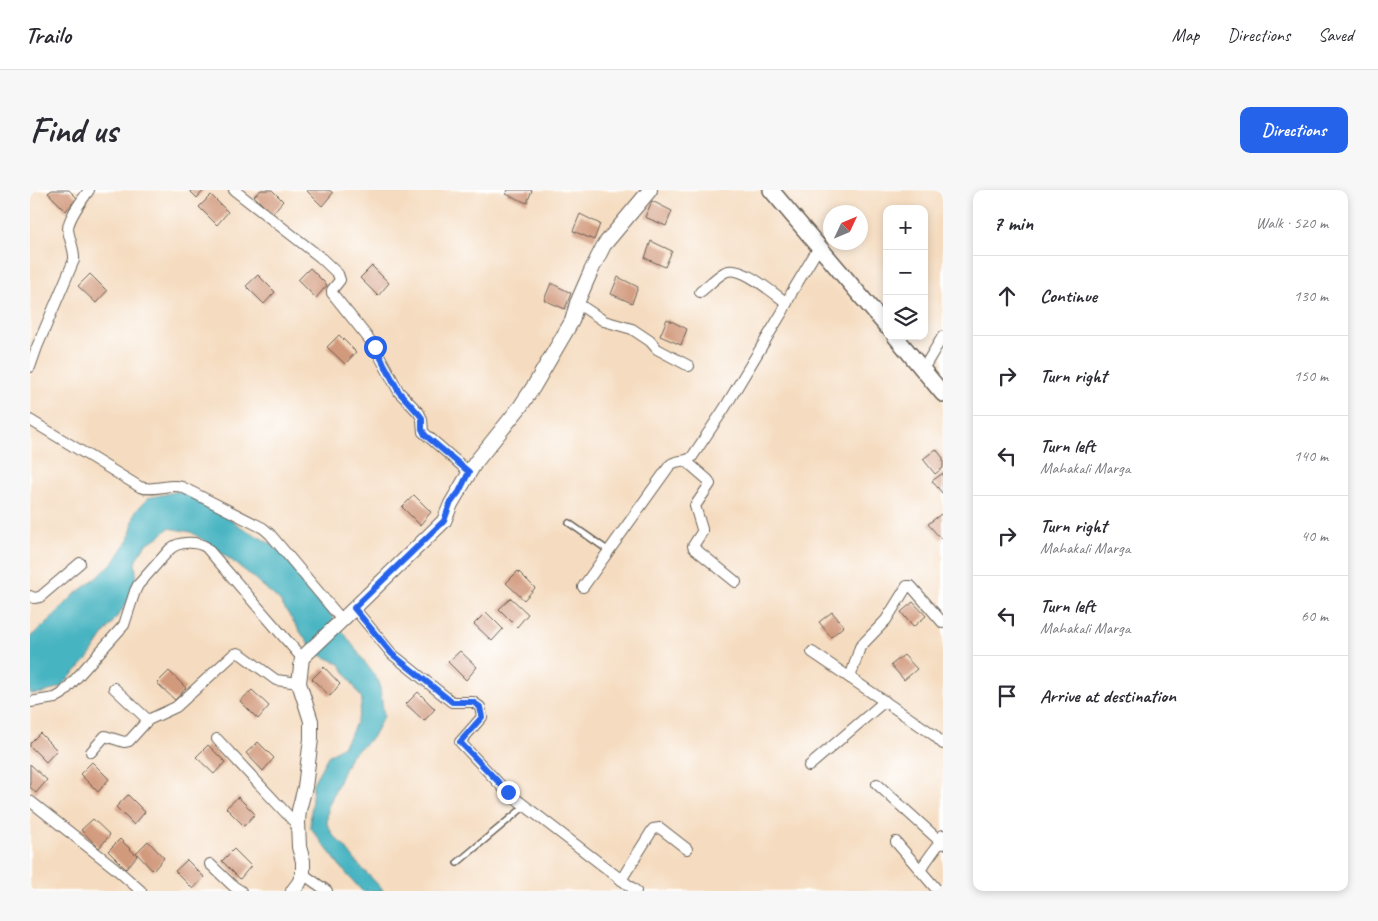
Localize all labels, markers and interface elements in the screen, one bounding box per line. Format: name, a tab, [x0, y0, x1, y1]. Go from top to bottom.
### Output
text: Trailo	[25, 20, 71, 50]
text: Map	[1172, 24, 1199, 46]
text: Directions	[1227, 24, 1290, 46]
text: Saved	[1318, 24, 1353, 46]
button: Directions	[1240, 107, 1348, 153]
text: Find us	[30, 108, 117, 153]
north arrow	[823, 205, 868, 250]
map controls	[883, 205, 928, 340]
button: +	[883, 205, 928, 250]
text: 7 min	[993, 210, 1033, 236]
text: Walk · 520 m	[1256, 213, 1328, 233]
button: −	[883, 250, 928, 295]
icon: ahead	[993, 282, 1021, 310]
text: Continue	[1040, 284, 1097, 308]
text: 130 m	[1294, 286, 1328, 306]
button: layers	[883, 295, 928, 340]
route start	[364, 336, 387, 359]
icon: right	[993, 362, 1021, 390]
text: Turn right	[1040, 364, 1107, 388]
text: 150 m	[1294, 366, 1328, 386]
text: Turn left	[1040, 434, 1095, 458]
icon: left	[993, 442, 1021, 470]
text: 140 m	[1294, 446, 1328, 466]
text: Mahakali Marga	[1040, 458, 1130, 478]
text: Turn right	[1040, 514, 1107, 538]
icon: right	[993, 522, 1021, 550]
text: 40 m	[1301, 526, 1328, 546]
text: Mahakali Marga	[1040, 538, 1130, 558]
text: Turn left	[1040, 594, 1095, 618]
icon: left	[993, 602, 1021, 630]
text: 60 m	[1301, 606, 1328, 626]
text: Mahakali Marga	[1040, 618, 1130, 638]
icon: arrive	[993, 682, 1021, 710]
text: Arrive at destination	[1040, 684, 1176, 708]
route end	[497, 781, 520, 804]

